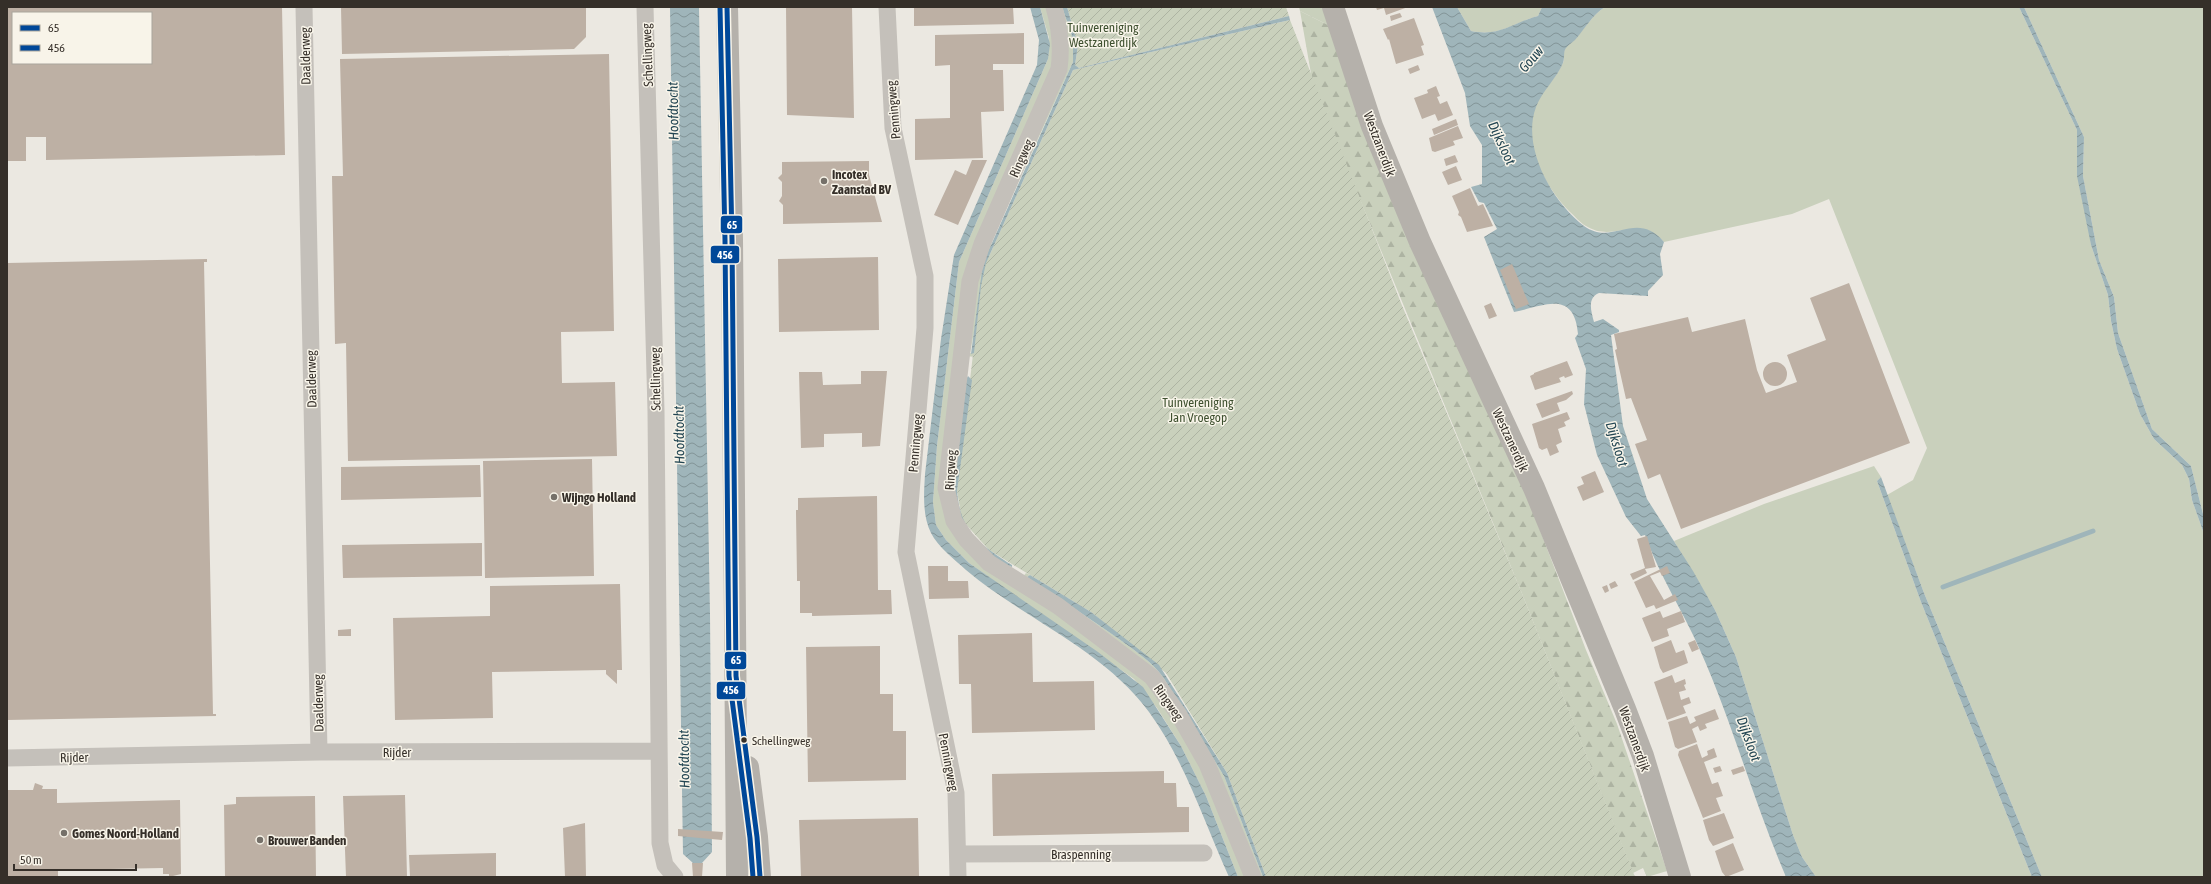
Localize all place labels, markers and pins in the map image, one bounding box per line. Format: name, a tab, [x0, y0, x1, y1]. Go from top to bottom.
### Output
place label: Incotex Zaanstad BV	[832, 167, 892, 197]
marker: Incotex Zaanstad BV	[819, 176, 829, 186]
place label: Wijngo Holland	[561, 490, 636, 505]
marker: Wijngo Holland	[549, 492, 559, 502]
place label: Schellingweg	[752, 734, 811, 748]
marker: Schellingweg	[739, 735, 749, 745]
place label: Gomes Noord-Holland	[72, 826, 179, 841]
marker: Gomes Noord-Holland	[59, 828, 69, 838]
place label: Brouwer Banden	[268, 833, 346, 848]
marker: Brouwer Banden	[255, 835, 265, 845]

